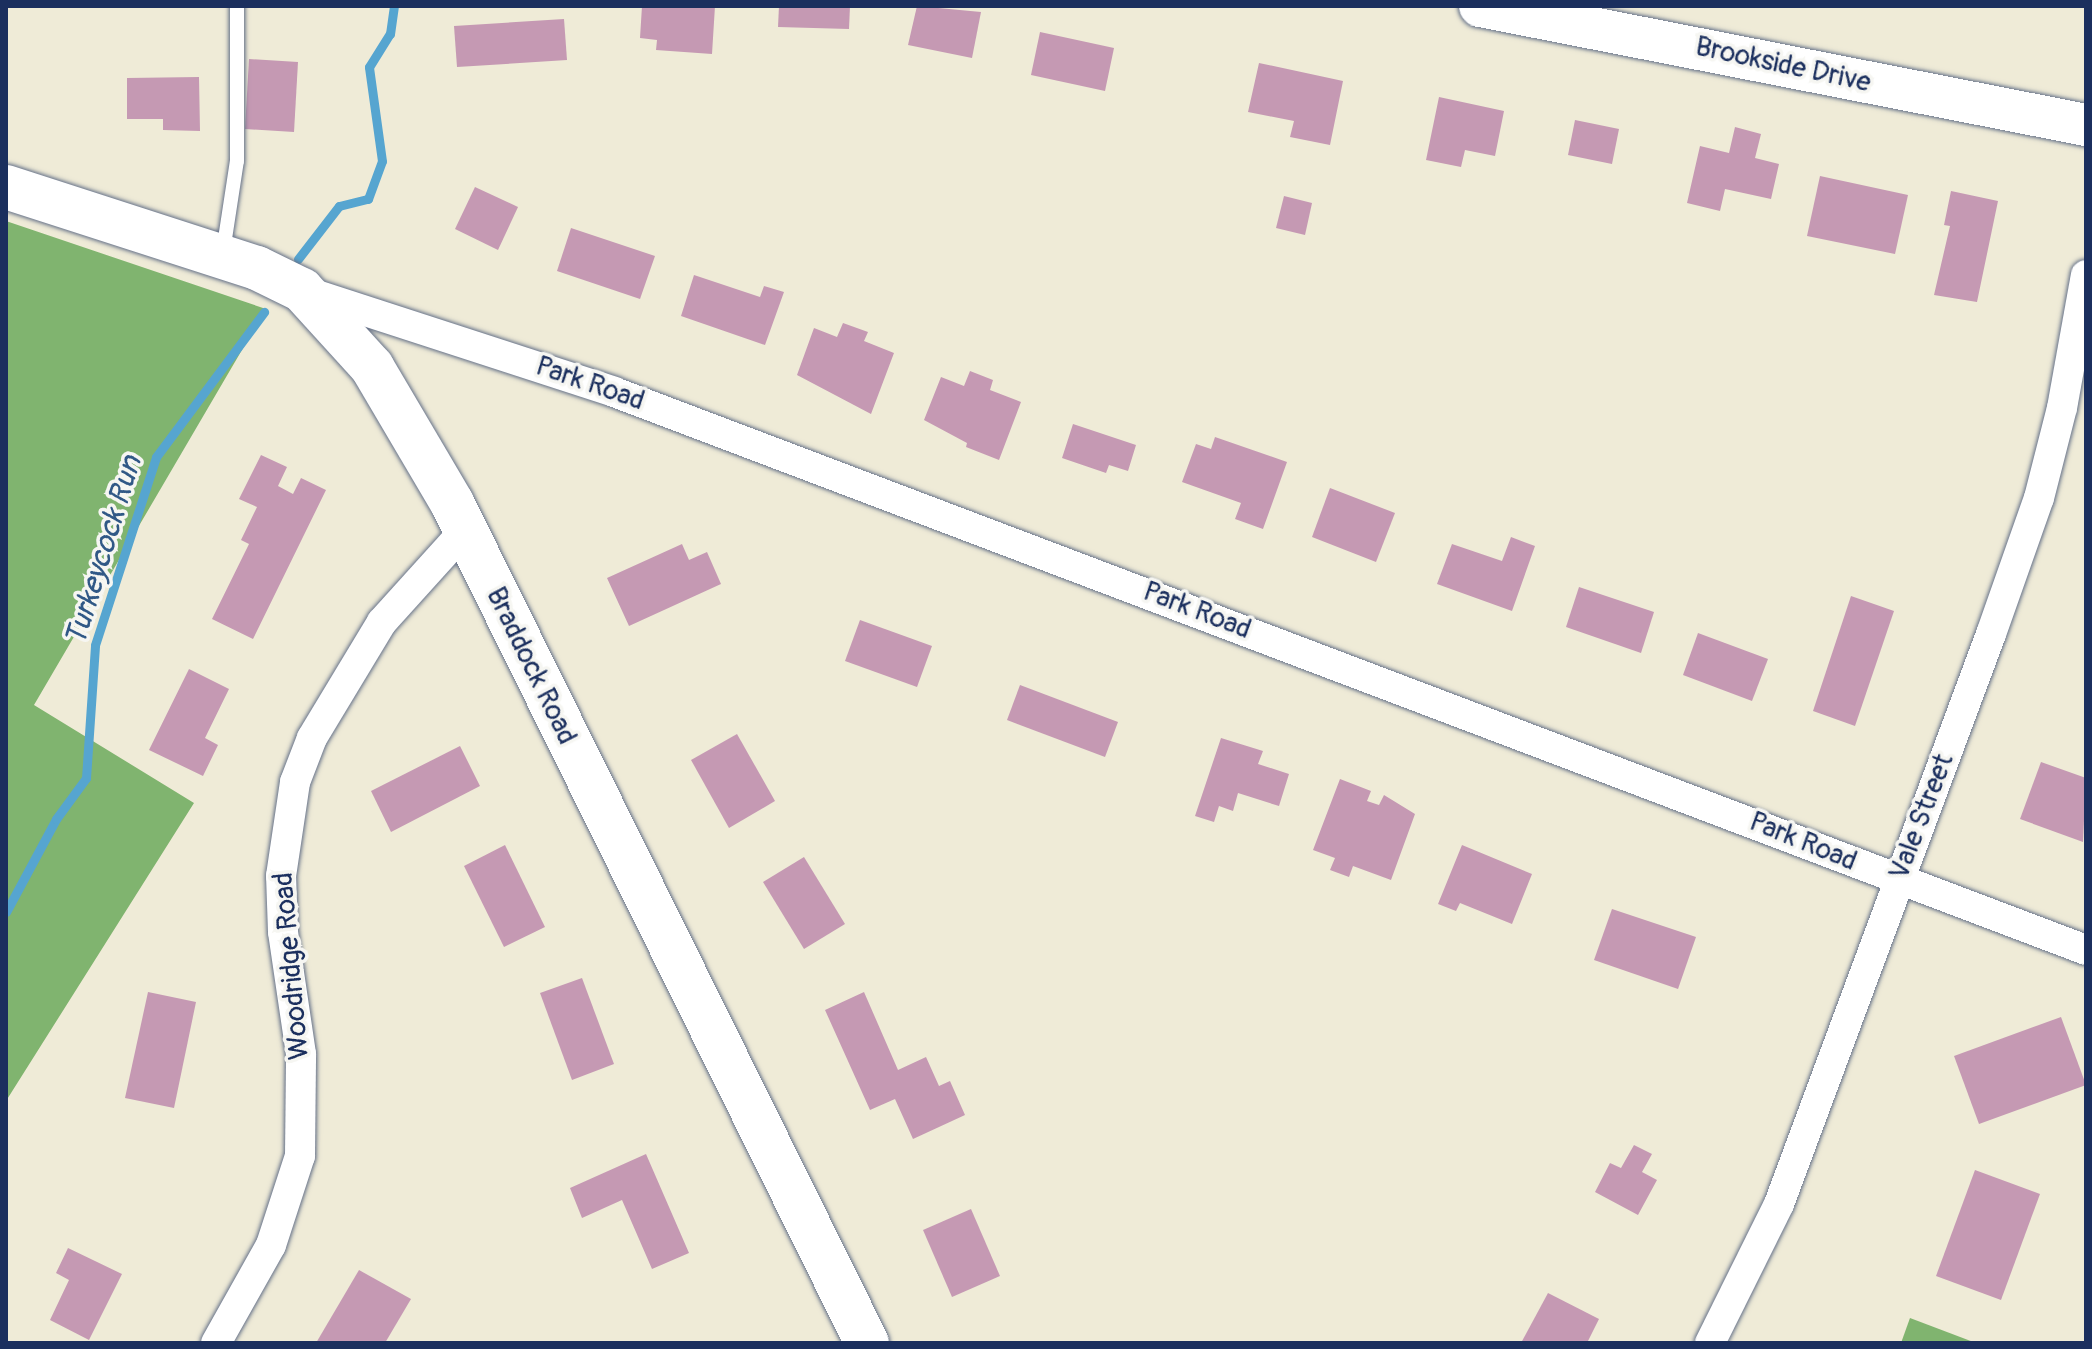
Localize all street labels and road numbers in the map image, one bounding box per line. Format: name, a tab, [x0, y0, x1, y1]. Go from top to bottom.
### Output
street label: Brookside Drive	[1692, 30, 1874, 100]
street label: Park Road	[531, 350, 649, 418]
street label: Park Road	[1138, 575, 1256, 647]
street label: Braddock Road	[478, 582, 584, 750]
street label: Vale Street	[1883, 749, 1961, 885]
street label: Park Road	[1744, 805, 1862, 879]
street label: Woodridge Road	[267, 871, 317, 1061]

